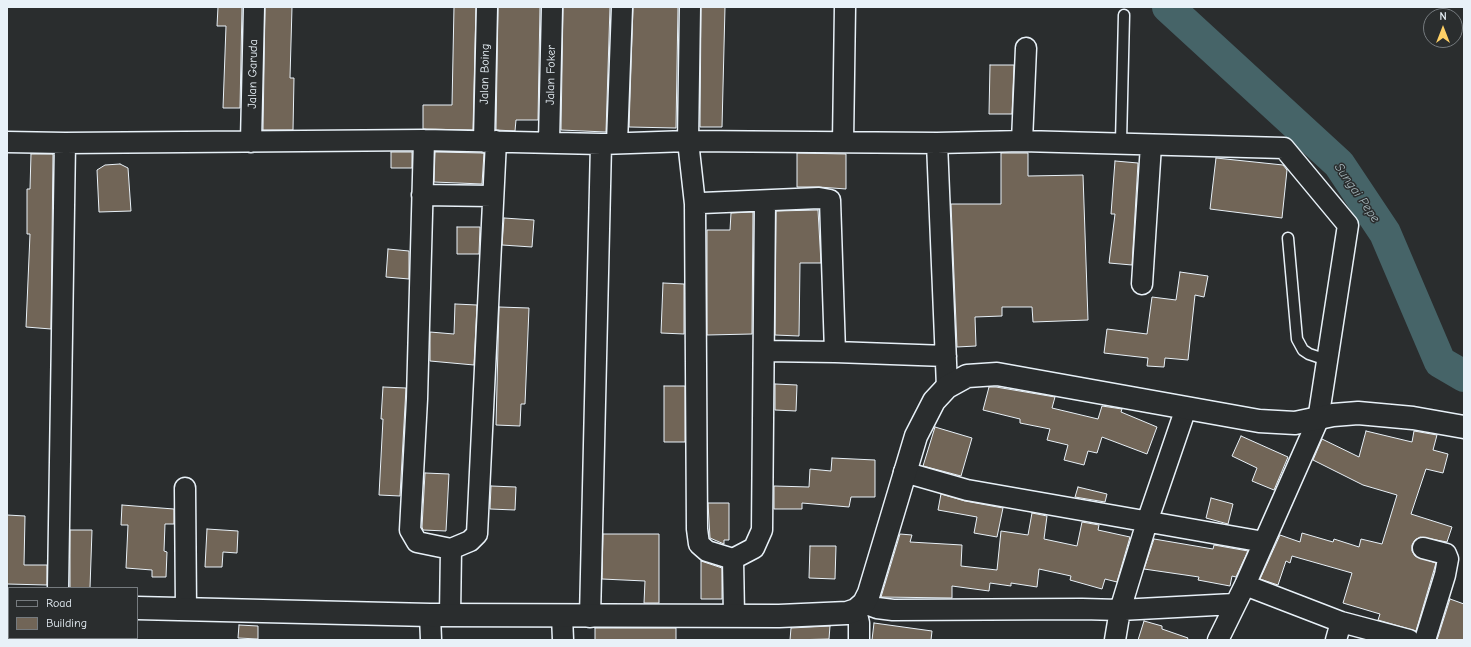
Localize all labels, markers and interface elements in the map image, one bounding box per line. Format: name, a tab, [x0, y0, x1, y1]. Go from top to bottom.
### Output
north arrow	[1423, 8, 1463, 48]
text: N	[1439, 10, 1447, 23]
street label: Jalan Garuda	[245, 39, 261, 109]
street label: Jalan Boing	[477, 44, 493, 104]
street label: Jalan Foker	[543, 45, 559, 105]
water label: Sungai Pepe	[1331, 160, 1383, 226]
legend	[8, 587, 138, 639]
text: Road	[46, 596, 72, 610]
text: Building	[46, 616, 87, 630]

